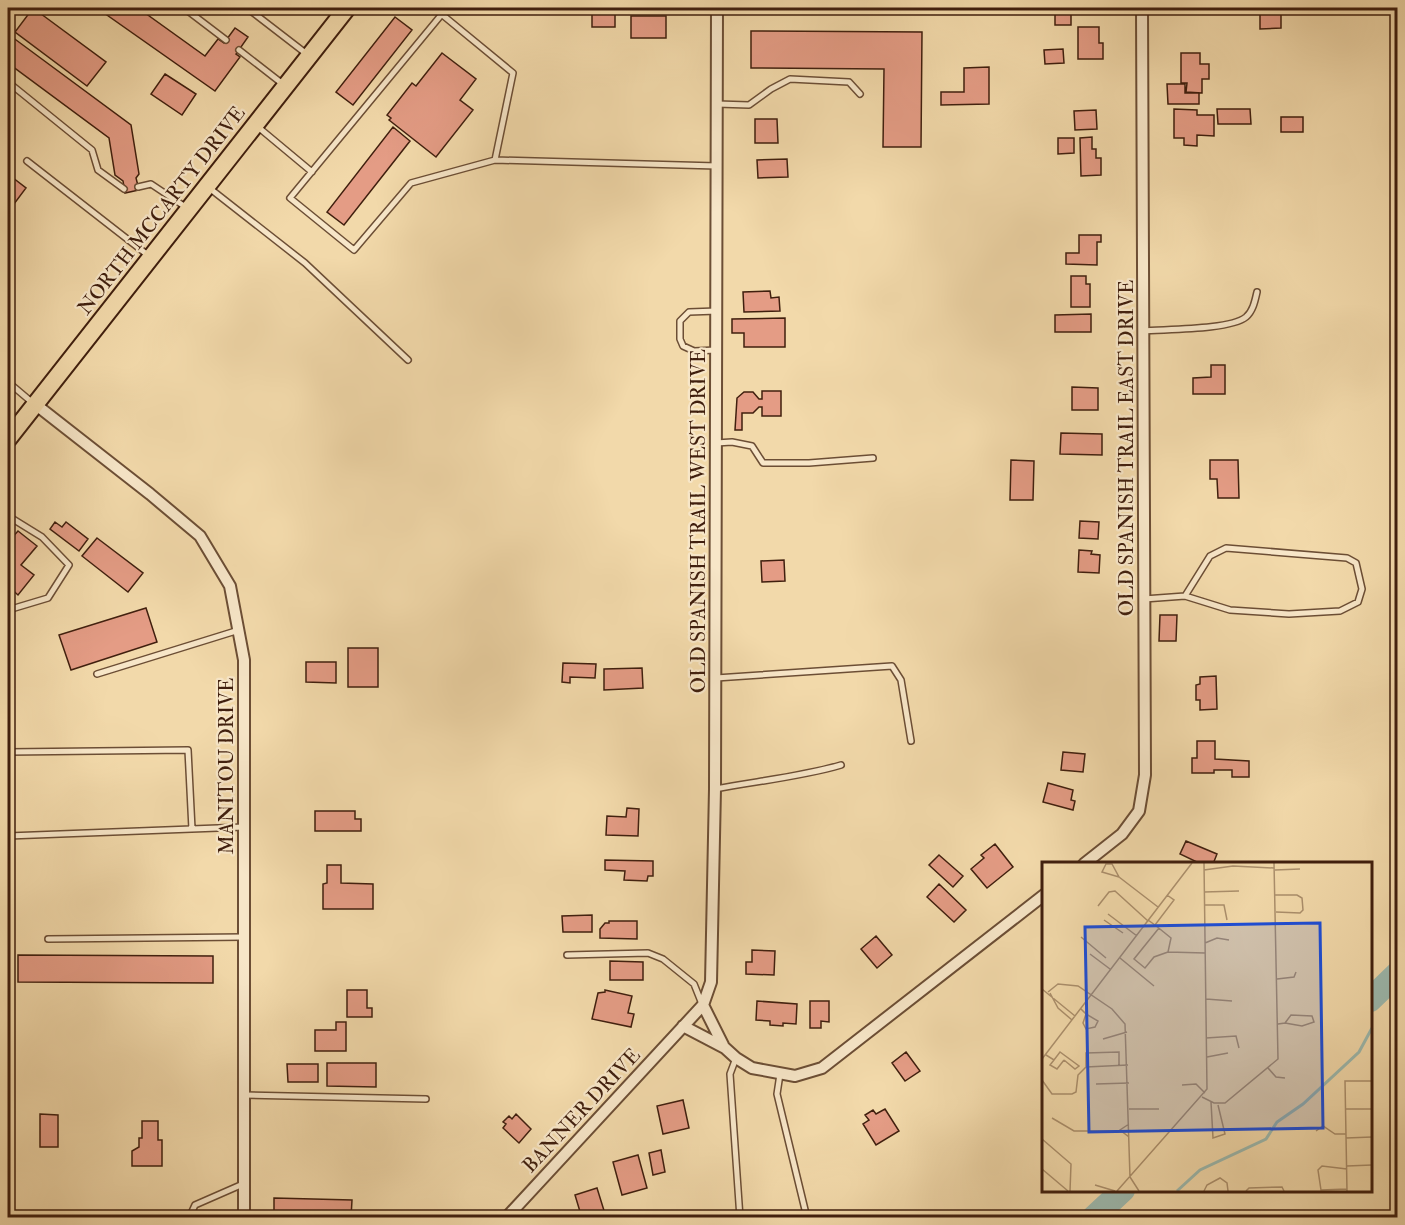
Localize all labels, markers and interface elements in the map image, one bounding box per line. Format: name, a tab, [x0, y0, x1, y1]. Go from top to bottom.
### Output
street label: NORTH MCCARTY DRIVE	[72, 101, 251, 320]
street label: OLD SPANISH TRAIL EAST DRIVE	[1114, 280, 1139, 616]
street label: OLD SPANISH TRAIL WEST DRIVE	[686, 349, 711, 693]
street label: MANITOU DRIVE	[214, 678, 239, 854]
inset map	[1042, 862, 1372, 1192]
street label: BANNER DRIVE	[517, 1043, 646, 1178]

